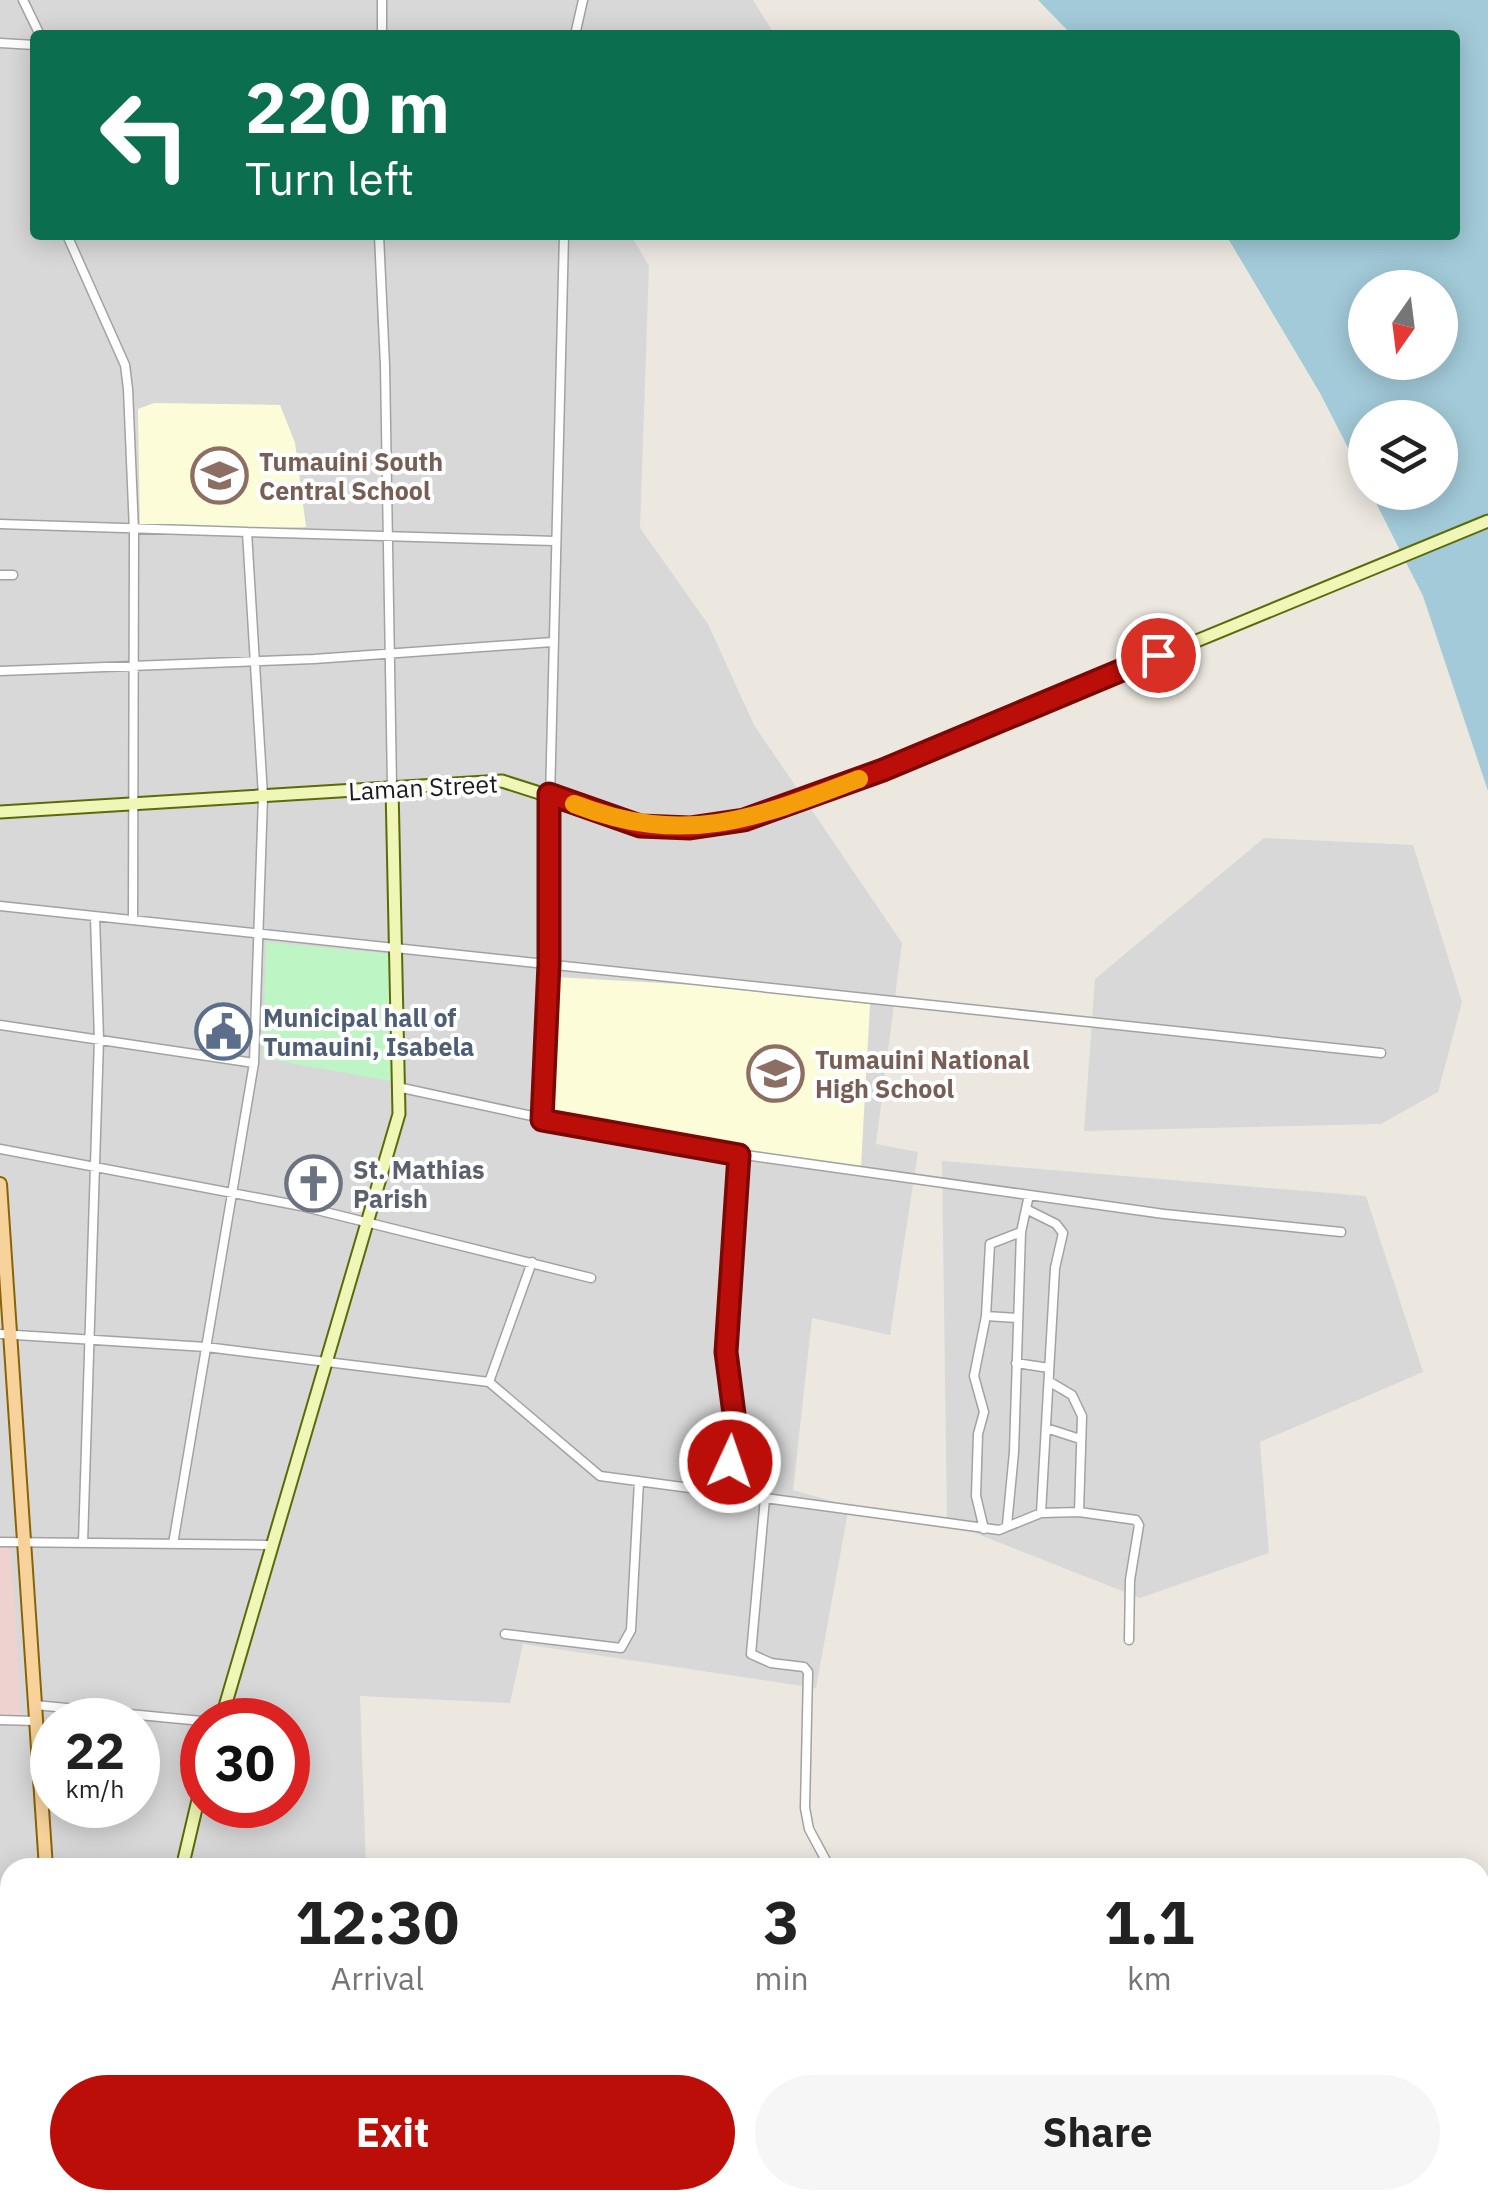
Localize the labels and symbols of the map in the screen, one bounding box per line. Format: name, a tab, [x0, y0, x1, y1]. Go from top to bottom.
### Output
north arrow	[1348, 270, 1458, 380]
school or university icon: Tumauini South Central School	[190, 445, 250, 505]
place label: Tumauini South Central School	[259, 445, 443, 507]
pin	[1116, 613, 1201, 698]
street label: Laman Street	[347, 767, 499, 807]
public building icon: Municipal hall of Tumauini, Isabela	[194, 1001, 254, 1061]
place label: Municipal hall of Tumauini, Isabela	[263, 1001, 474, 1063]
school or university icon: Tumauini National High School	[746, 1043, 806, 1103]
place label: Tumauini National High School	[815, 1043, 1030, 1105]
church icon: St. Mathias Parish	[284, 1153, 344, 1213]
place label: St. Mathias Parish	[353, 1153, 485, 1215]
position arrow	[678, 1410, 782, 1514]
speed limit sign: 30	[180, 1698, 310, 1828]

